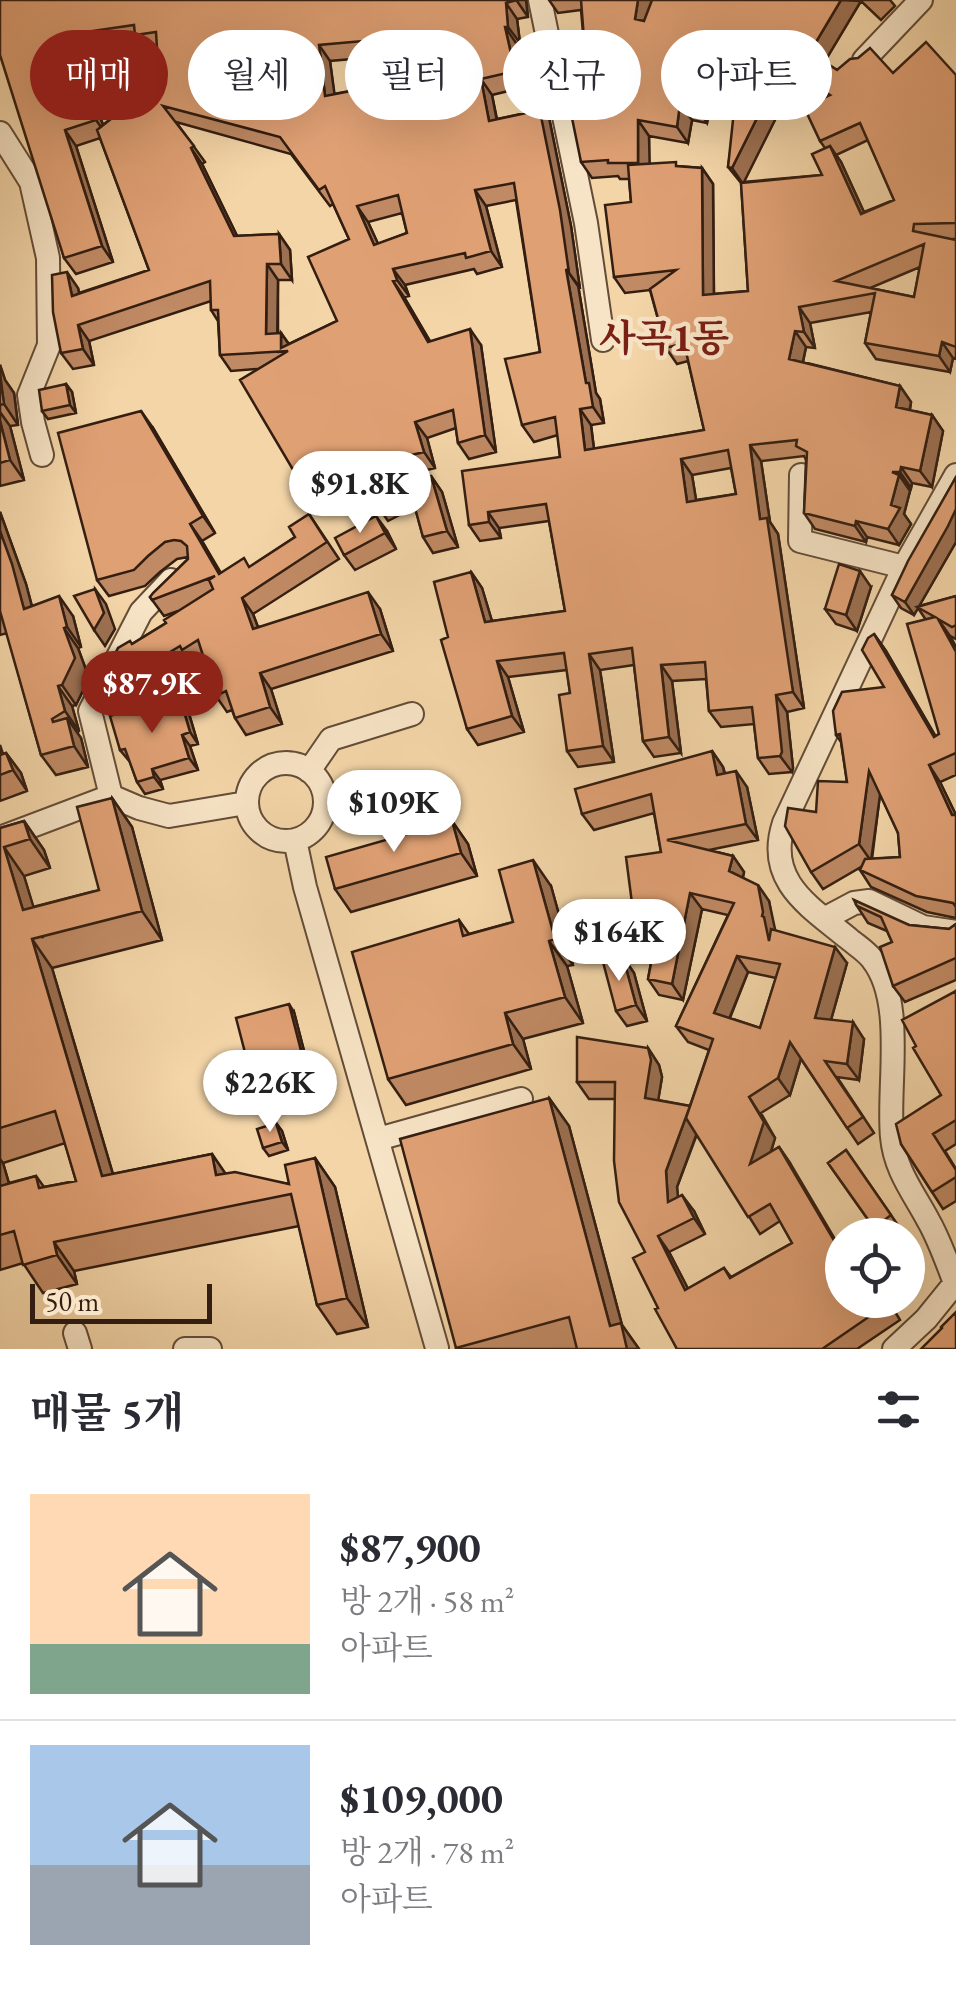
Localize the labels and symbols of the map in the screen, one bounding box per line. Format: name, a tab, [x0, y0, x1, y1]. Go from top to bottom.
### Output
district label: 사곡1동	[599, 313, 729, 362]
pin: $91.8K	[279, 451, 441, 536]
pin: $87.9K	[71, 651, 233, 736]
pin: $109K	[324, 770, 464, 855]
pin: $164K	[549, 899, 689, 984]
pin: $226K	[200, 1050, 340, 1135]
scale bar	[30, 1279, 212, 1324]

